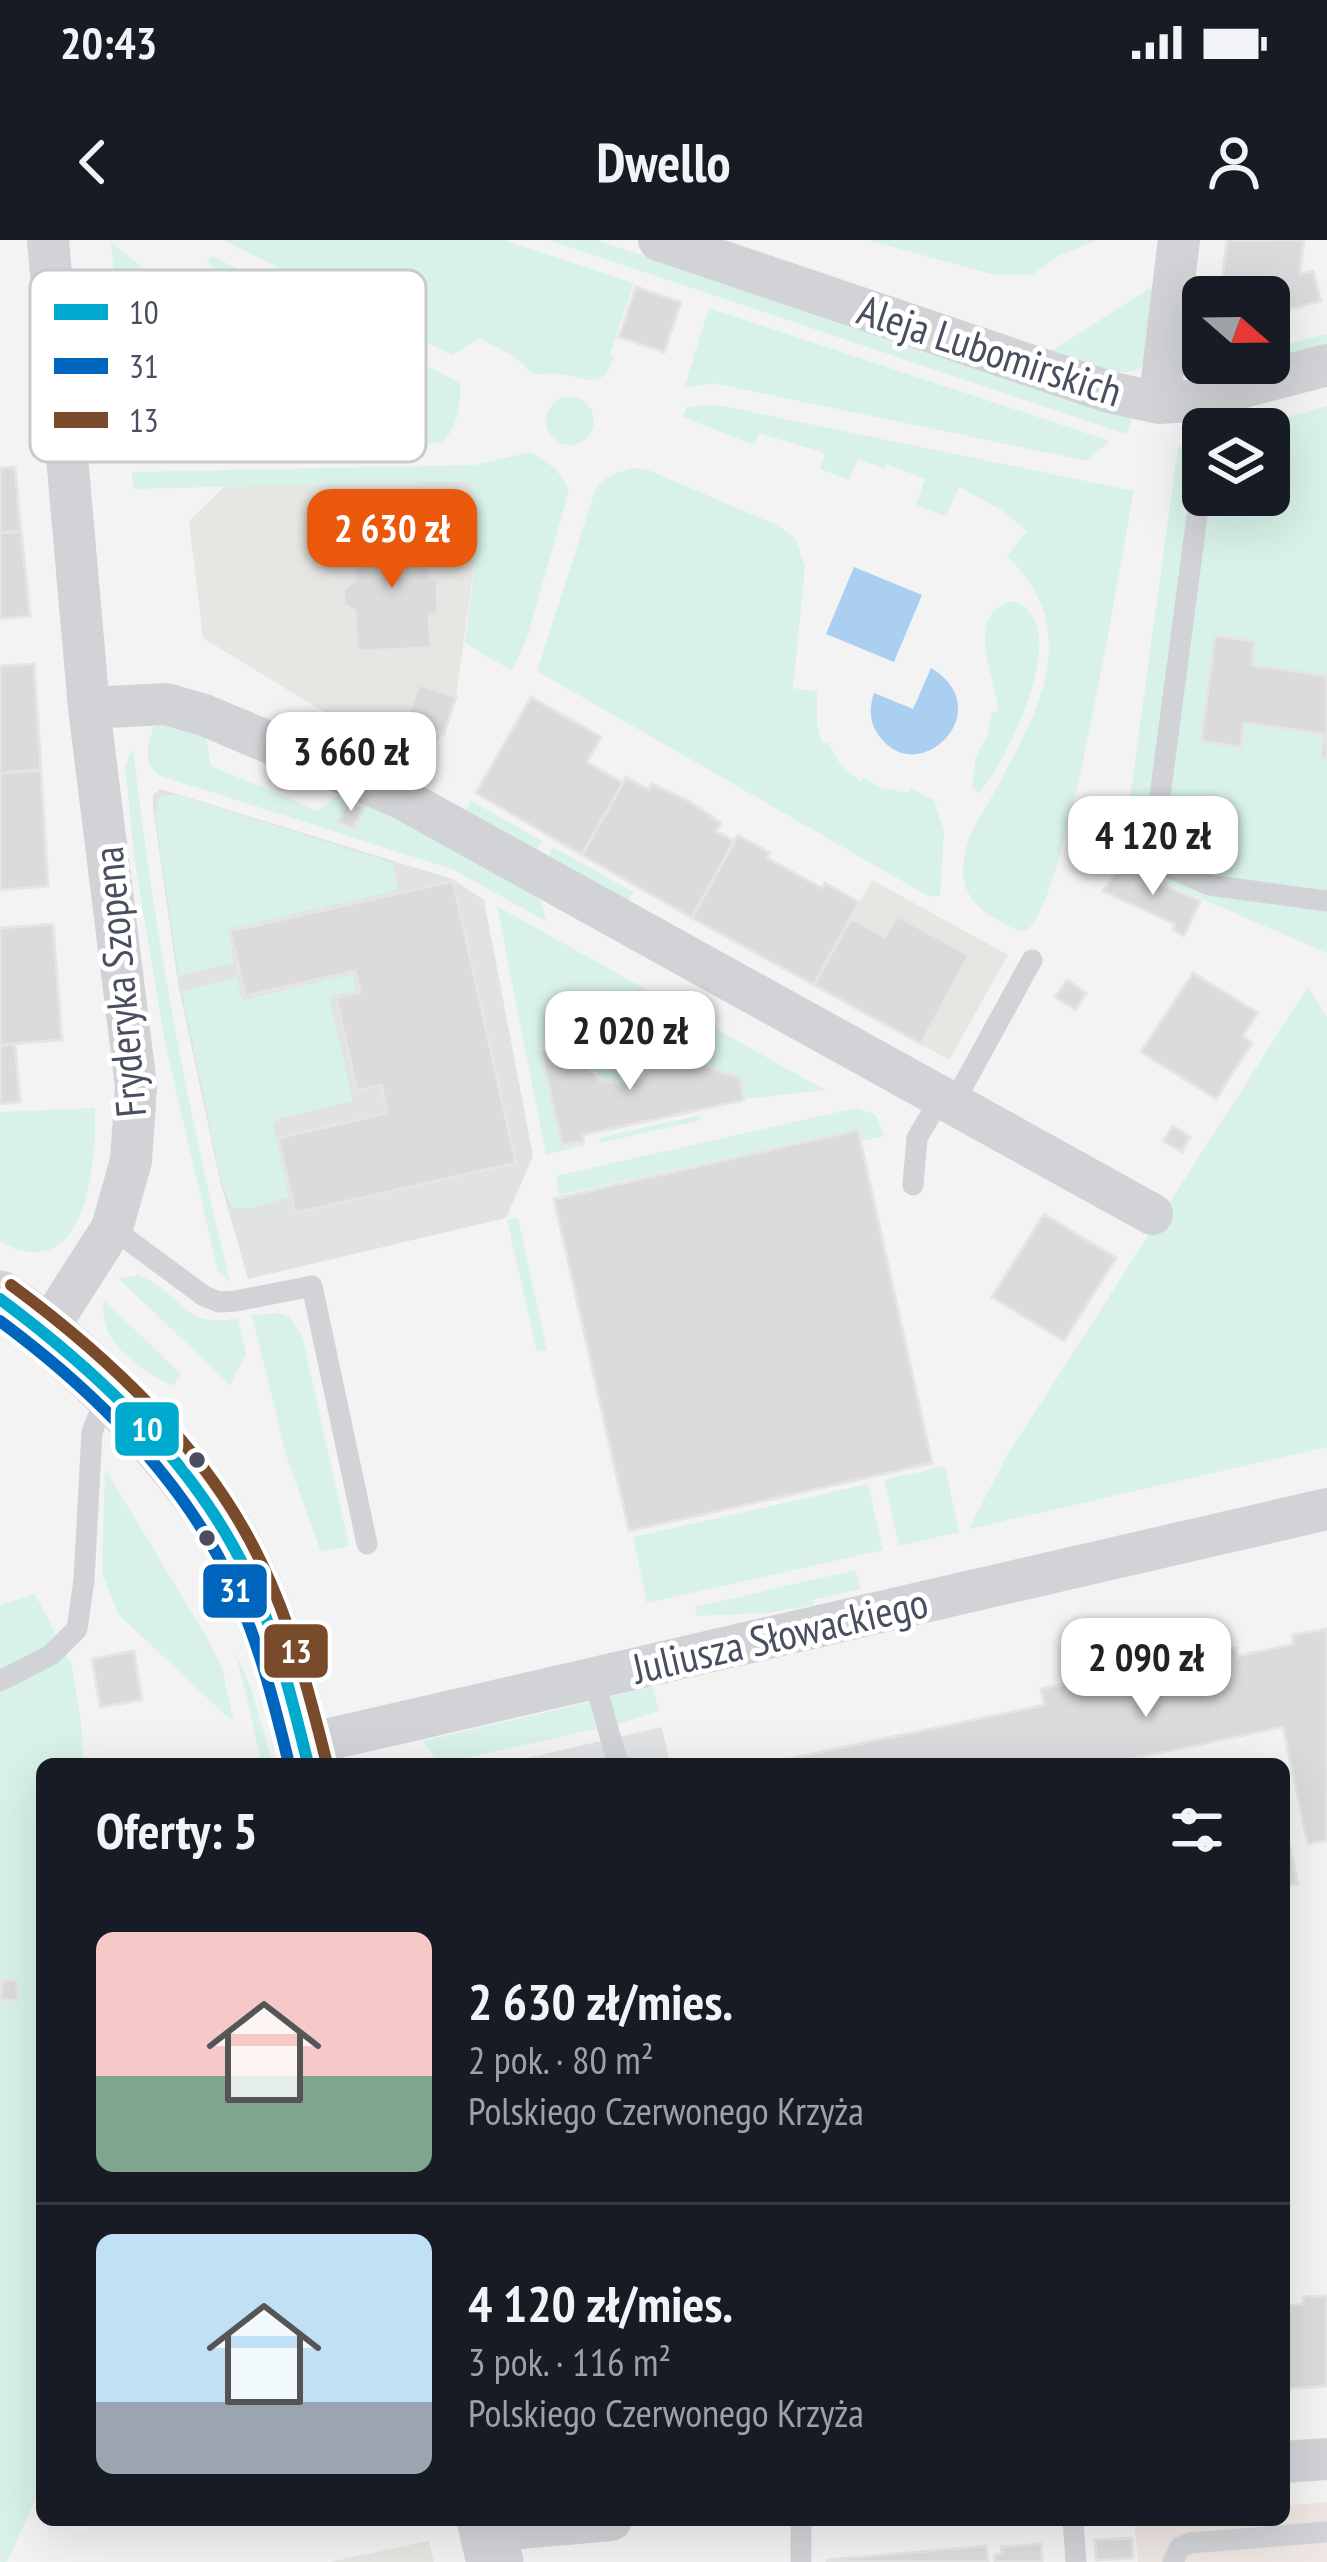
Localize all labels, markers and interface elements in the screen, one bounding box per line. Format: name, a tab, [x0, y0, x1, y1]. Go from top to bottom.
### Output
text: 20:43	[60, 13, 157, 71]
text: Dwello	[596, 127, 731, 197]
icon: back	[60, 129, 126, 195]
icon: person	[1201, 129, 1267, 195]
legend	[30, 270, 426, 462]
north arrow	[1182, 276, 1290, 384]
map controls	[1182, 276, 1290, 516]
street label: Aleja Lubomirskich	[851, 281, 1129, 419]
text: 10	[129, 290, 159, 333]
text: 31	[129, 344, 159, 387]
text: 13	[129, 398, 159, 441]
button: layers	[1182, 408, 1290, 516]
pin: 2 630 zł	[268, 489, 516, 591]
text: 2 630 zł	[334, 502, 450, 553]
pin: 3 660 zł	[227, 712, 475, 814]
text: 3 660 zł	[293, 725, 409, 776]
pin: 4 120 zł	[1029, 796, 1277, 898]
text: 4 120 zł	[1095, 809, 1211, 860]
street label: Fryderyka Szopena	[80, 845, 158, 1119]
pin: 2 020 zł	[506, 991, 754, 1093]
text: 2 020 zł	[572, 1004, 688, 1055]
line badge: 10	[113, 1400, 181, 1458]
text: 10	[131, 1407, 163, 1450]
unlabelled marker	[186, 1449, 208, 1471]
unlabelled marker	[196, 1527, 218, 1549]
line badge: 31	[201, 1562, 269, 1620]
text: 31	[219, 1568, 251, 1611]
street label: Juliusza Słowackiego	[625, 1574, 933, 1696]
pin: 2 090 zł	[1022, 1618, 1270, 1720]
line badge: 13	[262, 1622, 330, 1680]
text: 13	[280, 1629, 312, 1672]
text: 2 090 zł	[1088, 1631, 1204, 1682]
text: Oferty: 5	[96, 1797, 258, 1863]
icon: filters	[1164, 1797, 1230, 1863]
text: 2 630 zł/mies.	[468, 1968, 733, 2034]
icon: home	[192, 1980, 336, 2124]
text: 2 pok. · 80 m²	[468, 2034, 654, 2085]
text: Polskiego Czerwonego Krzyża	[468, 2085, 864, 2136]
text: 4 120 zł/mies.	[468, 2270, 733, 2336]
icon: home	[192, 2282, 336, 2426]
text: 3 pok. · 116 m²	[468, 2336, 671, 2387]
text: Polskiego Czerwonego Krzyża	[468, 2387, 864, 2438]

